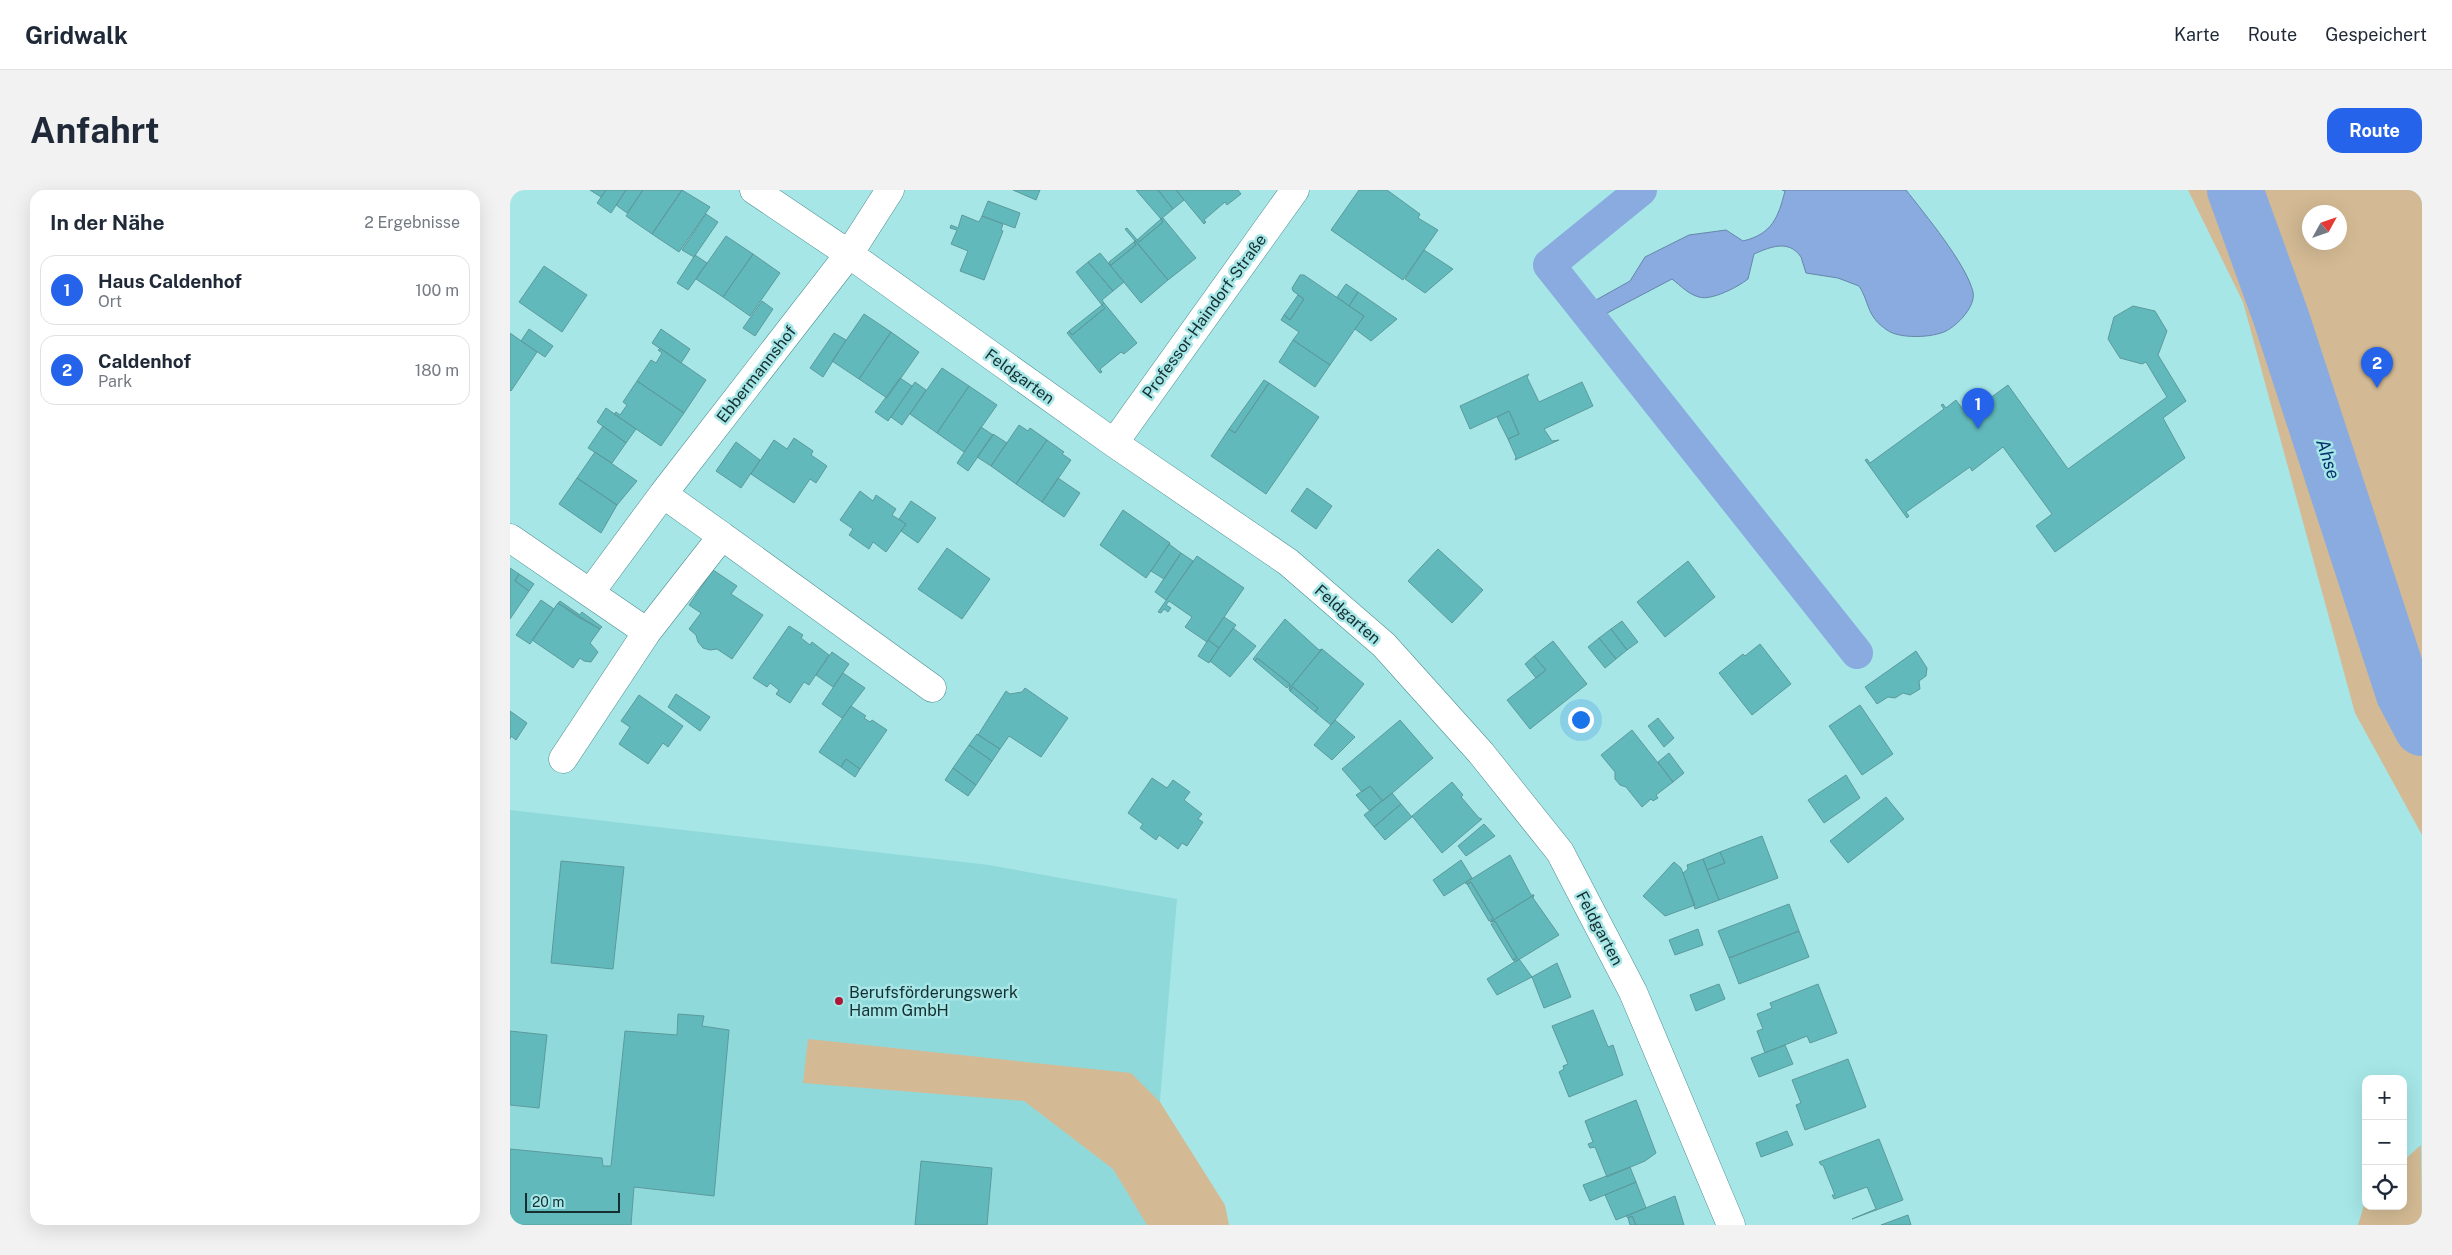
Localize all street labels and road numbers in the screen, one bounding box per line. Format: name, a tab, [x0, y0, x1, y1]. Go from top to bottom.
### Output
street label: Professor-Haindorf-Straße	[1138, 231, 1270, 402]
street label: Ebbermannshof	[713, 322, 800, 426]
street label: Feldgarten	[981, 345, 1058, 408]
street label: Feldgarten	[1311, 581, 1385, 648]
street label: Feldgarten	[1572, 888, 1627, 969]

